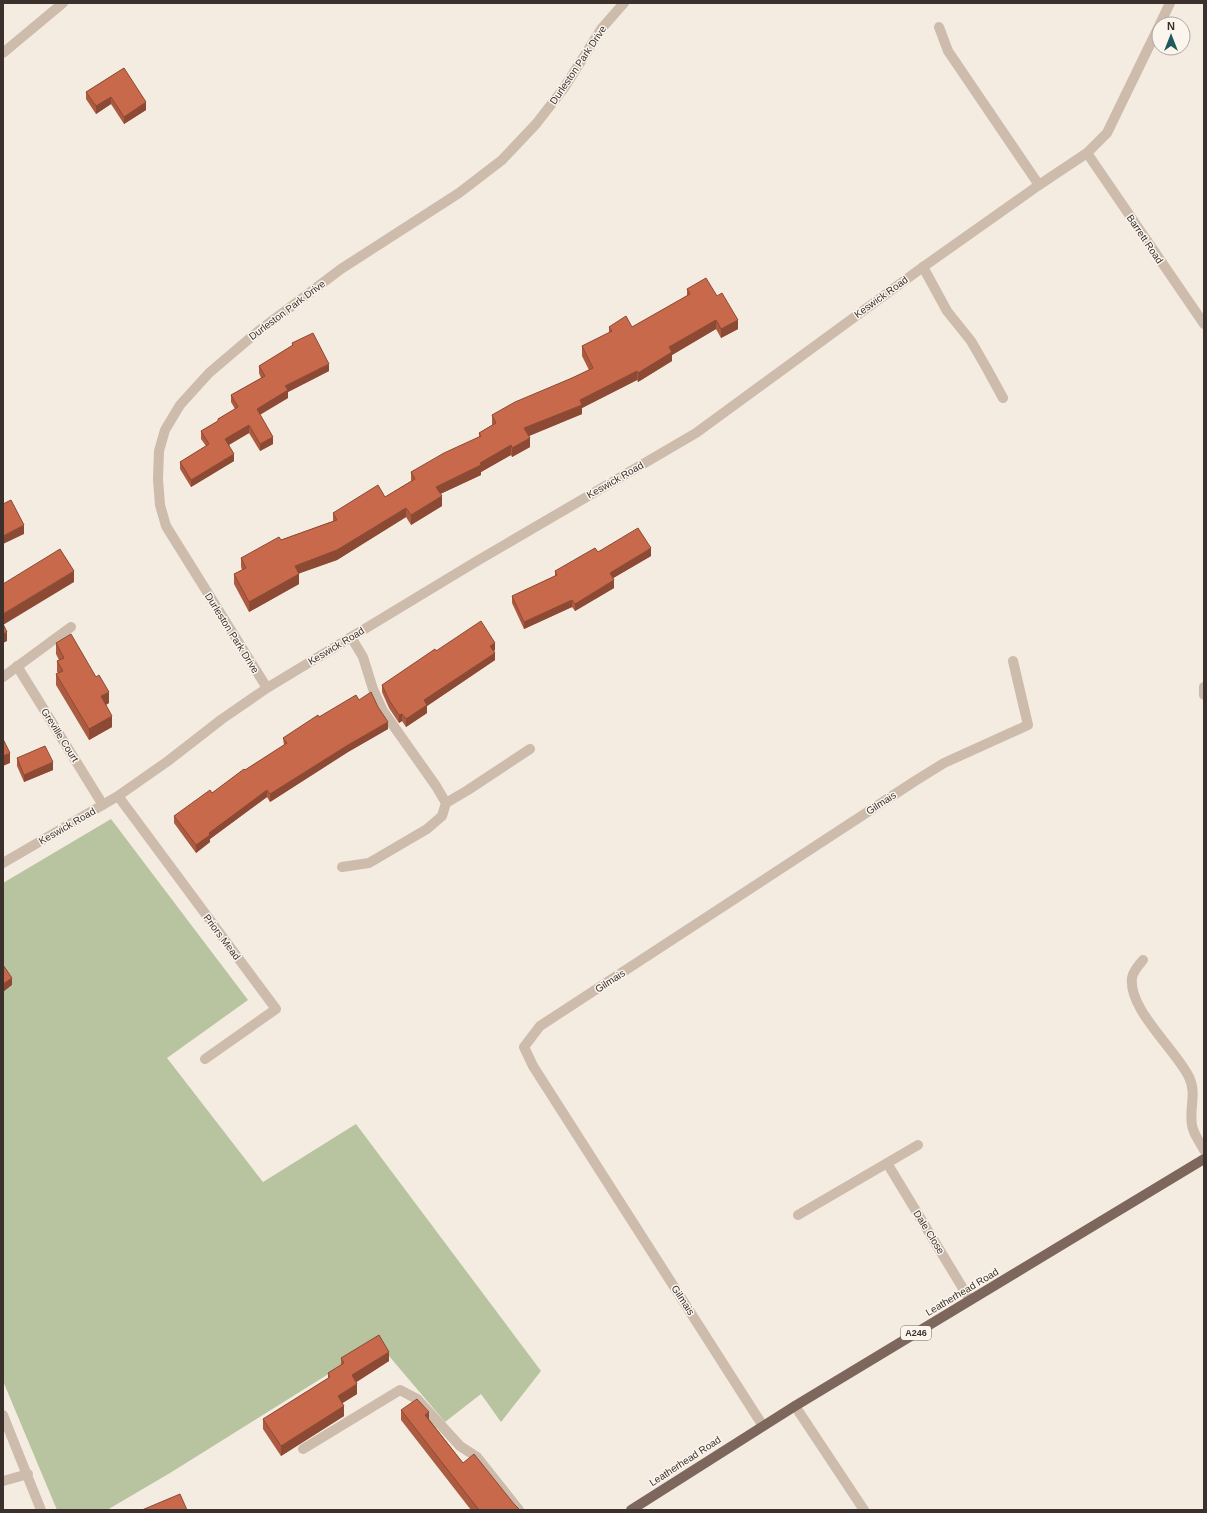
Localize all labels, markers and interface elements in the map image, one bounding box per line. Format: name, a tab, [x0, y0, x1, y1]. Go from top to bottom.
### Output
north arrow	[1151, 16, 1191, 56]
text: N	[1167, 20, 1175, 32]
street label: Durleston Park Drive	[548, 23, 609, 106]
street label: Barrett Road	[1125, 212, 1165, 266]
street label: Keswick Road	[852, 274, 910, 320]
street label: Durleston Park Drive	[247, 278, 327, 342]
street label: Keswick Road	[585, 459, 645, 501]
street label: Durleston Park Drive	[203, 591, 261, 675]
street label: Keswick Road	[306, 625, 366, 667]
street label: Greville Court	[39, 706, 81, 764]
street label: Gilmais	[864, 789, 898, 817]
street label: Keswick Road	[37, 805, 97, 847]
street label: Priors Mead	[201, 912, 243, 962]
street label: Gilmais	[593, 967, 627, 995]
street label: Dale Close	[911, 1208, 947, 1256]
street label: Leatherhead Road	[924, 1266, 1000, 1318]
street label: Gilmais	[669, 1283, 697, 1317]
road number: A246	[901, 1326, 931, 1340]
street label: Leatherhead Road	[647, 1434, 723, 1488]

